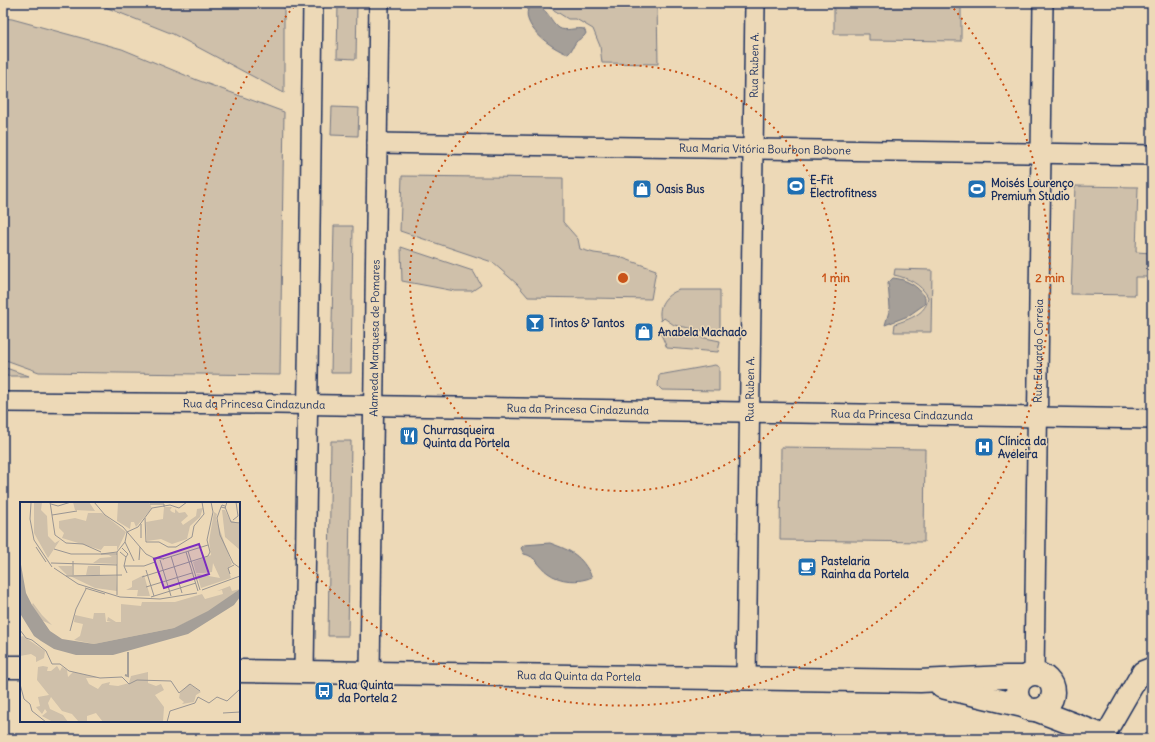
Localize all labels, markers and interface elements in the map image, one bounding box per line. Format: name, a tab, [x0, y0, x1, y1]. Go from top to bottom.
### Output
street label: Rua Ruben A.	[747, 32, 762, 98]
street label: Rua Maria Vitória Bourbon Bobone	[679, 141, 851, 157]
place label: E-Fit Electrofitness	[810, 173, 877, 200]
sports icon: E-Fit Electrofitness	[785, 175, 807, 197]
place label: Moisés Lourenço Premium Studio	[991, 176, 1074, 203]
shop icon: Oasis Bus	[631, 178, 653, 200]
sports icon: Moisés Lourenço Premium Studio	[966, 178, 988, 200]
place label: Oasis Bus	[656, 182, 705, 196]
street label: Alameda Marquesa de Pomares	[366, 259, 383, 417]
text: 1 min	[822, 270, 850, 285]
text: 2 min	[1035, 270, 1065, 285]
centre of rings	[616, 271, 630, 285]
street label: Rua Eduardo Correia	[1031, 299, 1046, 403]
bar icon: Tintos & Tantos	[524, 312, 546, 334]
place label: Tintos & Tantos	[549, 316, 625, 330]
shop icon: Anabela Machado	[633, 321, 655, 343]
place label: Anabela Machado	[658, 325, 747, 339]
street label: Rua Ruben A.	[742, 356, 757, 422]
street label: Rua da Princesa Cindazunda	[183, 396, 325, 412]
street label: Rua da Princesa Cindazunda	[507, 401, 649, 417]
street label: Rua da Princesa Cindazunda	[831, 406, 973, 423]
place label: Churrasqueira Quinta da Portela	[423, 423, 510, 450]
restaurant icon: Churrasqueira Quinta da Portela	[398, 425, 420, 447]
place label: Clínica da Aveleira	[998, 434, 1047, 461]
hospital icon: Clínica da Aveleira	[973, 436, 995, 458]
inset map	[20, 502, 240, 722]
place label: Pastelaria Rainha da Portela	[821, 554, 910, 581]
cafe icon: Pastelaria Rainha da Portela	[796, 556, 818, 578]
street label: Rua da Quinta da Portela	[517, 668, 641, 684]
place label: Rua Quinta da Portela 2	[338, 678, 397, 705]
bus stop icon: Rua Quinta da Portela 2	[313, 680, 335, 702]

